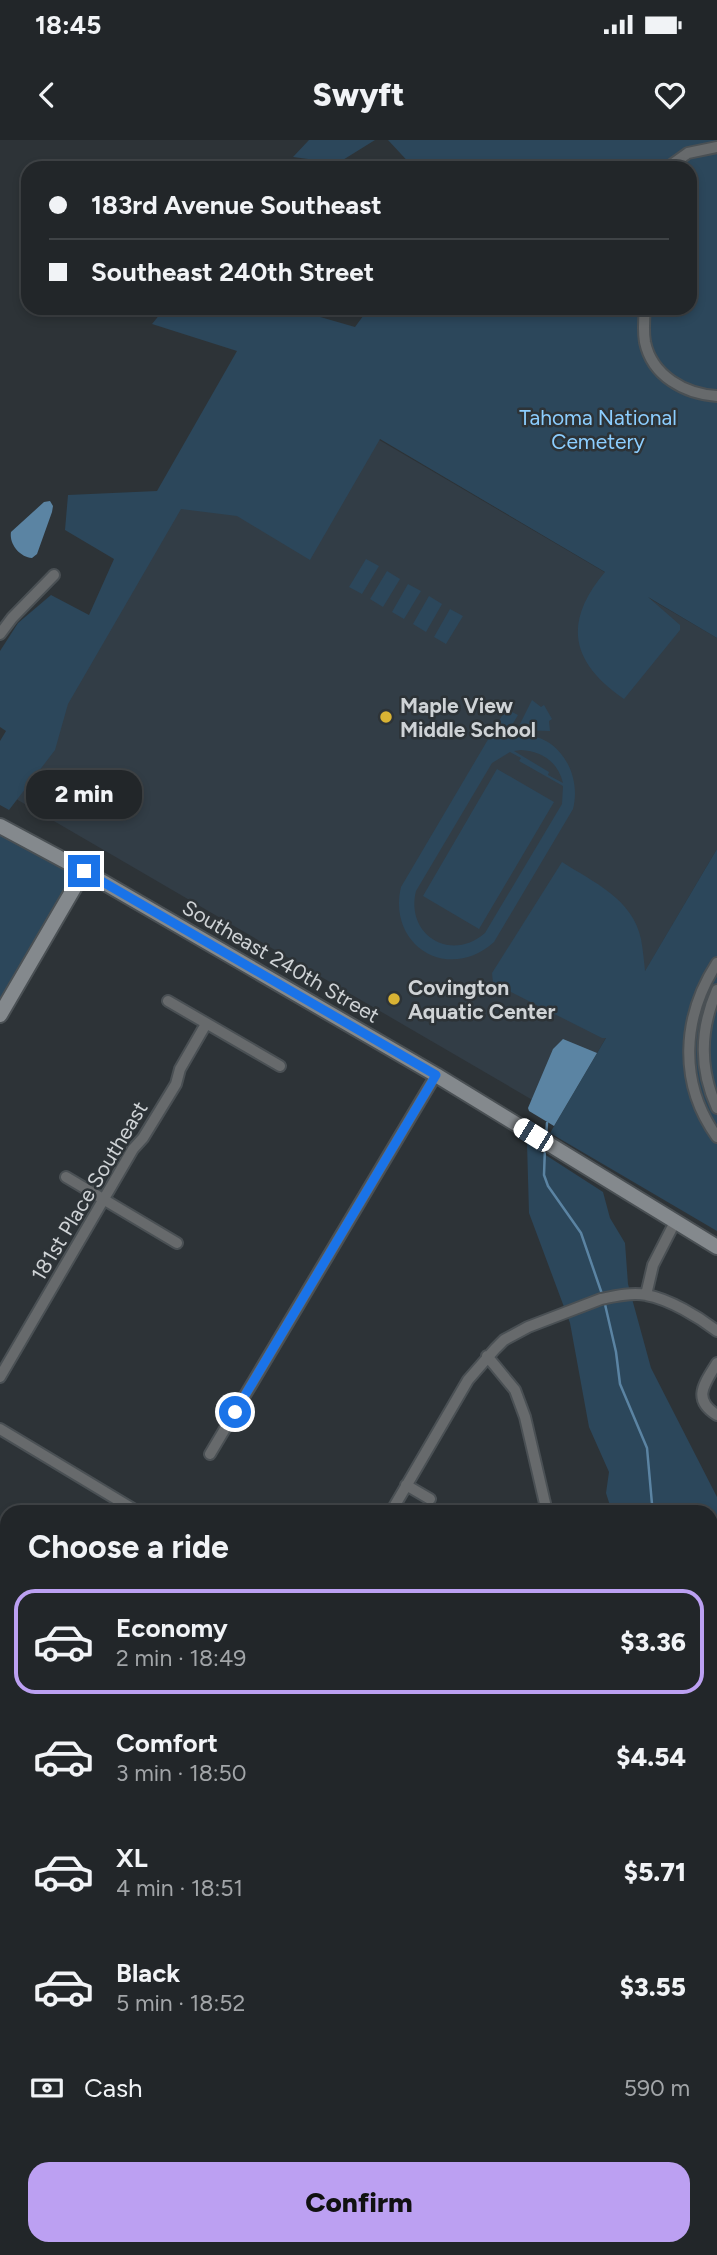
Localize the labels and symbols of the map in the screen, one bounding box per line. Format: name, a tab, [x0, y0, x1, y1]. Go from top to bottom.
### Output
park label: Tahoma National Cemetery	[519, 405, 677, 454]
place label: Maple View Middle School	[400, 693, 536, 742]
marker: Maple View Middle School	[378, 709, 394, 725]
callout: 2 min	[26, 770, 142, 818]
route end	[68, 855, 100, 887]
street label: Southeast 240th Street	[178, 894, 384, 1028]
place label: Covington Aquatic Center	[408, 975, 555, 1024]
marker: Covington Aquatic Center	[386, 991, 402, 1007]
street label: 181st Place Southeast	[25, 1097, 153, 1285]
car	[510, 1115, 557, 1155]
route start	[219, 1396, 251, 1428]

